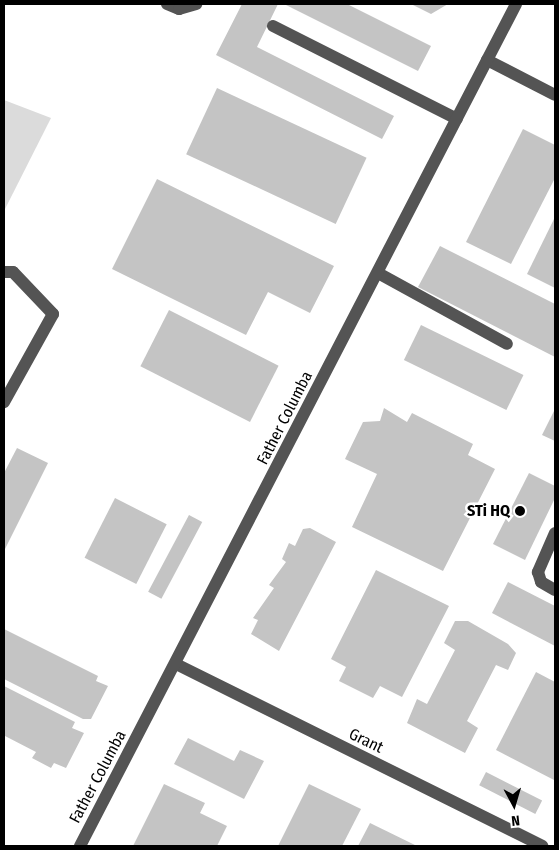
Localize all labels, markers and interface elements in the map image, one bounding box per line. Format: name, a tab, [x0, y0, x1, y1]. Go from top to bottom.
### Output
street label: Father Columba	[253, 368, 317, 468]
place label: STi HQ	[467, 501, 510, 521]
marker: STi HQ	[514, 505, 526, 517]
street label: Grant	[346, 725, 386, 757]
street label: Father Columba	[66, 727, 130, 827]
north arrow	[489, 780, 539, 830]
text: N	[511, 812, 521, 829]

